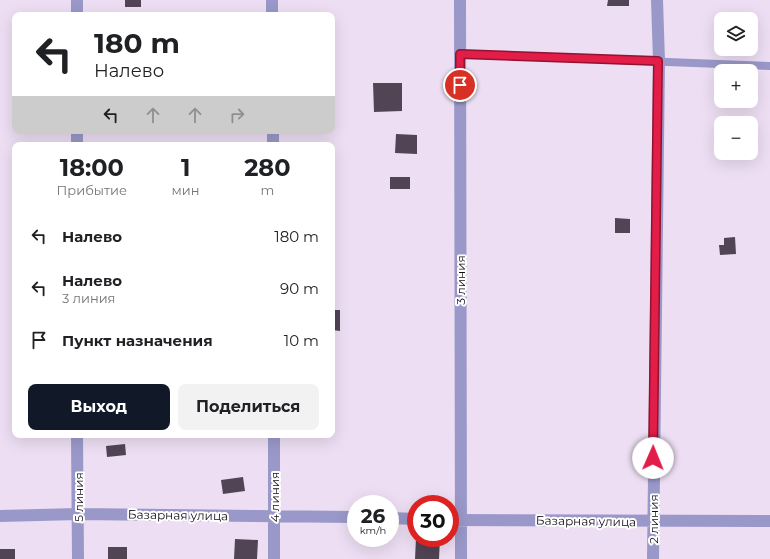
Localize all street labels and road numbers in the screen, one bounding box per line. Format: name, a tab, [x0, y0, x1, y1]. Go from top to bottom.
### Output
street label: 3 линия	[453, 255, 468, 305]
street label: 5 линия	[71, 472, 86, 522]
street label: 4 линия	[267, 472, 282, 522]
street label: 2 линия	[646, 494, 661, 544]
street label: Базарная улица	[128, 507, 228, 523]
street label: Базарная улица	[536, 513, 636, 529]

